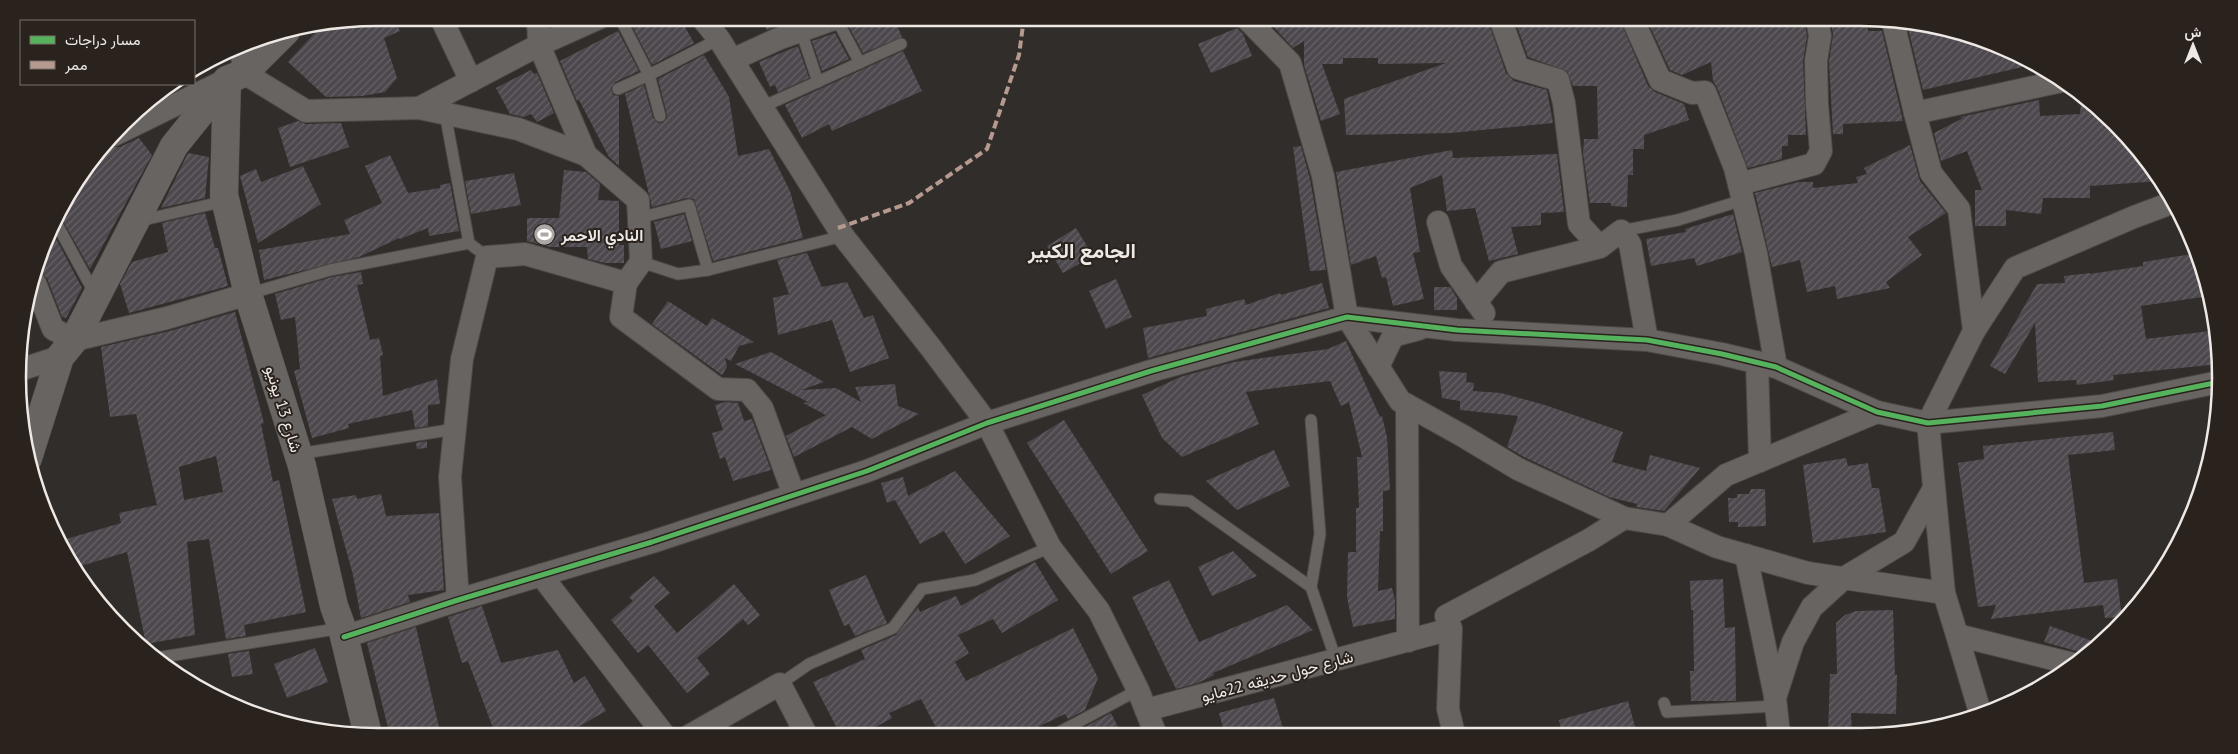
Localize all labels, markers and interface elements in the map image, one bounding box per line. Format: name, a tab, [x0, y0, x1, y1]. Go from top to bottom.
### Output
legend	[20, 20, 195, 85]
north arrow	[2168, 20, 2218, 70]
text: ش	[2185, 23, 2202, 41]
text: مسار دراجات	[65, 30, 141, 49]
text: ممر	[64, 55, 87, 74]
sports icon: النادي الاحمر	[533, 223, 557, 247]
place label: النادي الاحمر	[560, 225, 643, 249]
district label: الجامع الكبير	[1027, 237, 1136, 265]
street label: شارع 13 يونيو	[259, 363, 307, 455]
street label: شارع حول حديقه 22مايو	[1199, 646, 1356, 708]

